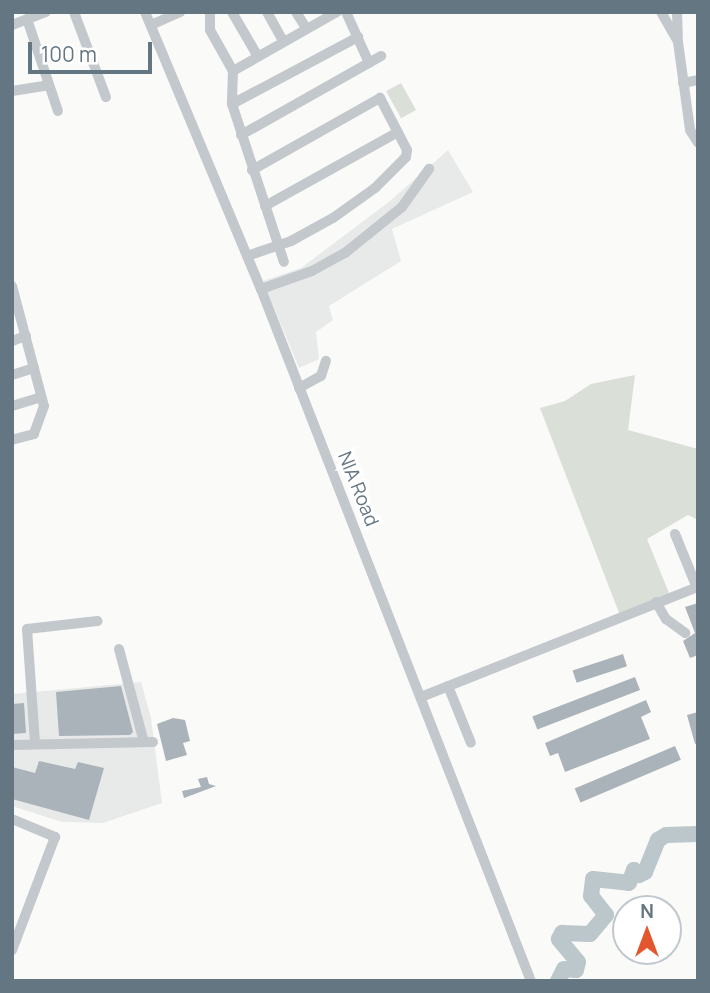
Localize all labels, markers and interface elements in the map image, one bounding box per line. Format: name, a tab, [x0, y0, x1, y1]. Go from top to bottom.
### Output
scale bar	[32, 28, 156, 72]
text: 100 m	[41, 40, 97, 68]
street label: NIA Road	[333, 448, 383, 530]
north arrow	[612, 895, 682, 965]
text: N	[640, 898, 654, 924]

